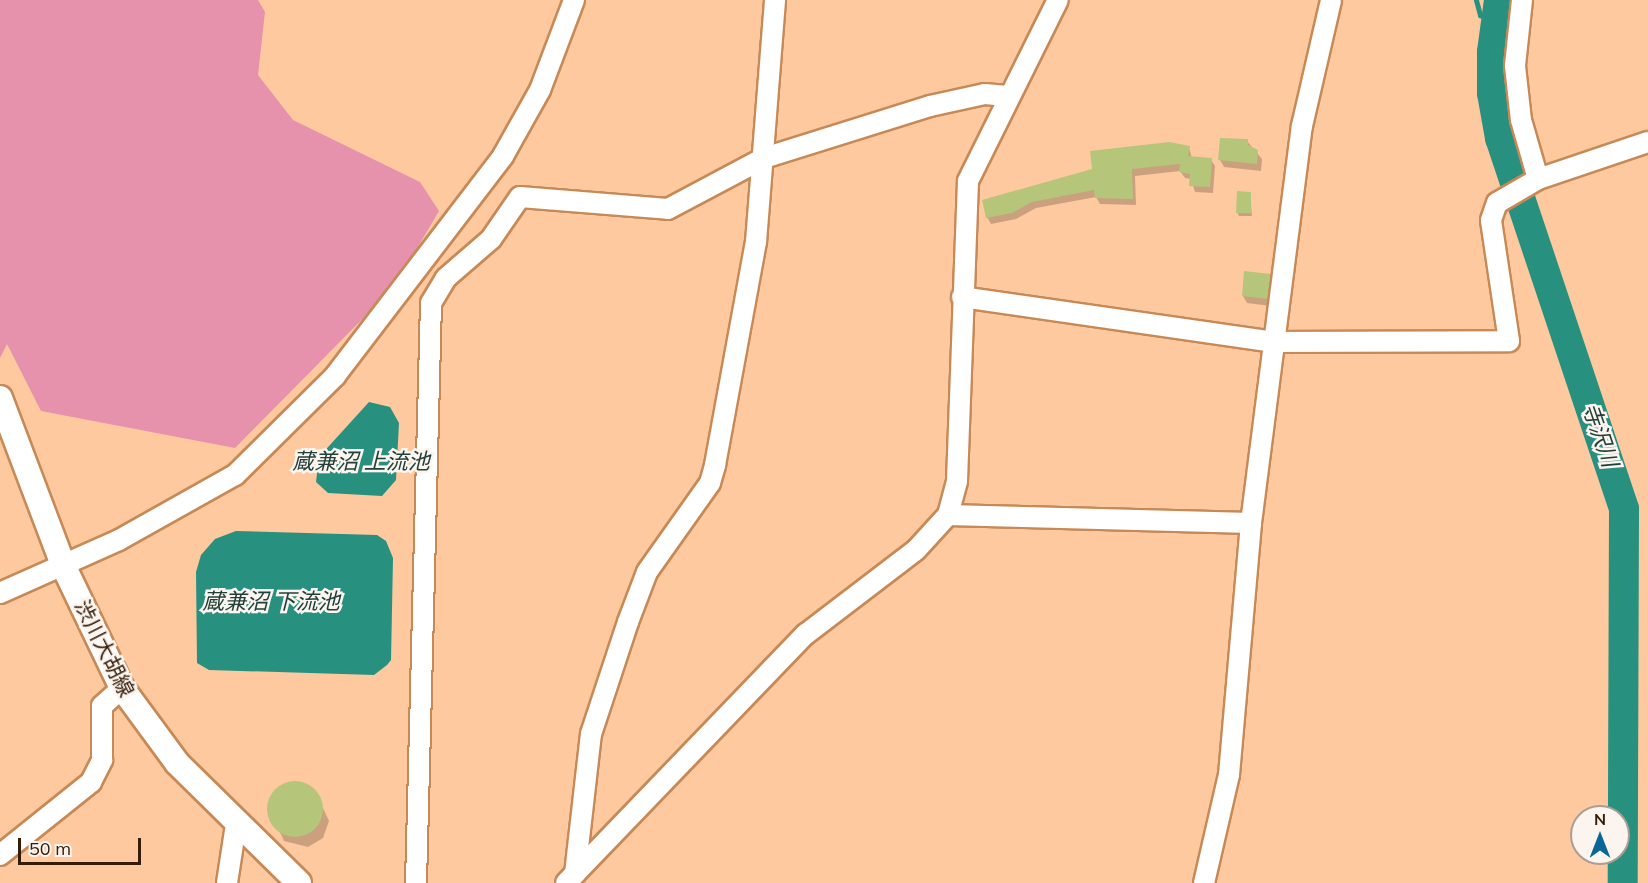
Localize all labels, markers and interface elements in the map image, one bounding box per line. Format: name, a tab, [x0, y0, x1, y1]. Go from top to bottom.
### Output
water label: 寺沢川	[1577, 400, 1623, 470]
water label: 蔵兼沼 上流池	[292, 449, 430, 475]
water label: 蔵兼沼 下流池	[202, 589, 340, 615]
street label: 渋川大胡線	[70, 596, 140, 700]
north arrow	[1570, 805, 1630, 865]
text: N	[1594, 809, 1606, 829]
scale bar	[21, 826, 144, 864]
text: 50 m	[29, 837, 71, 860]

